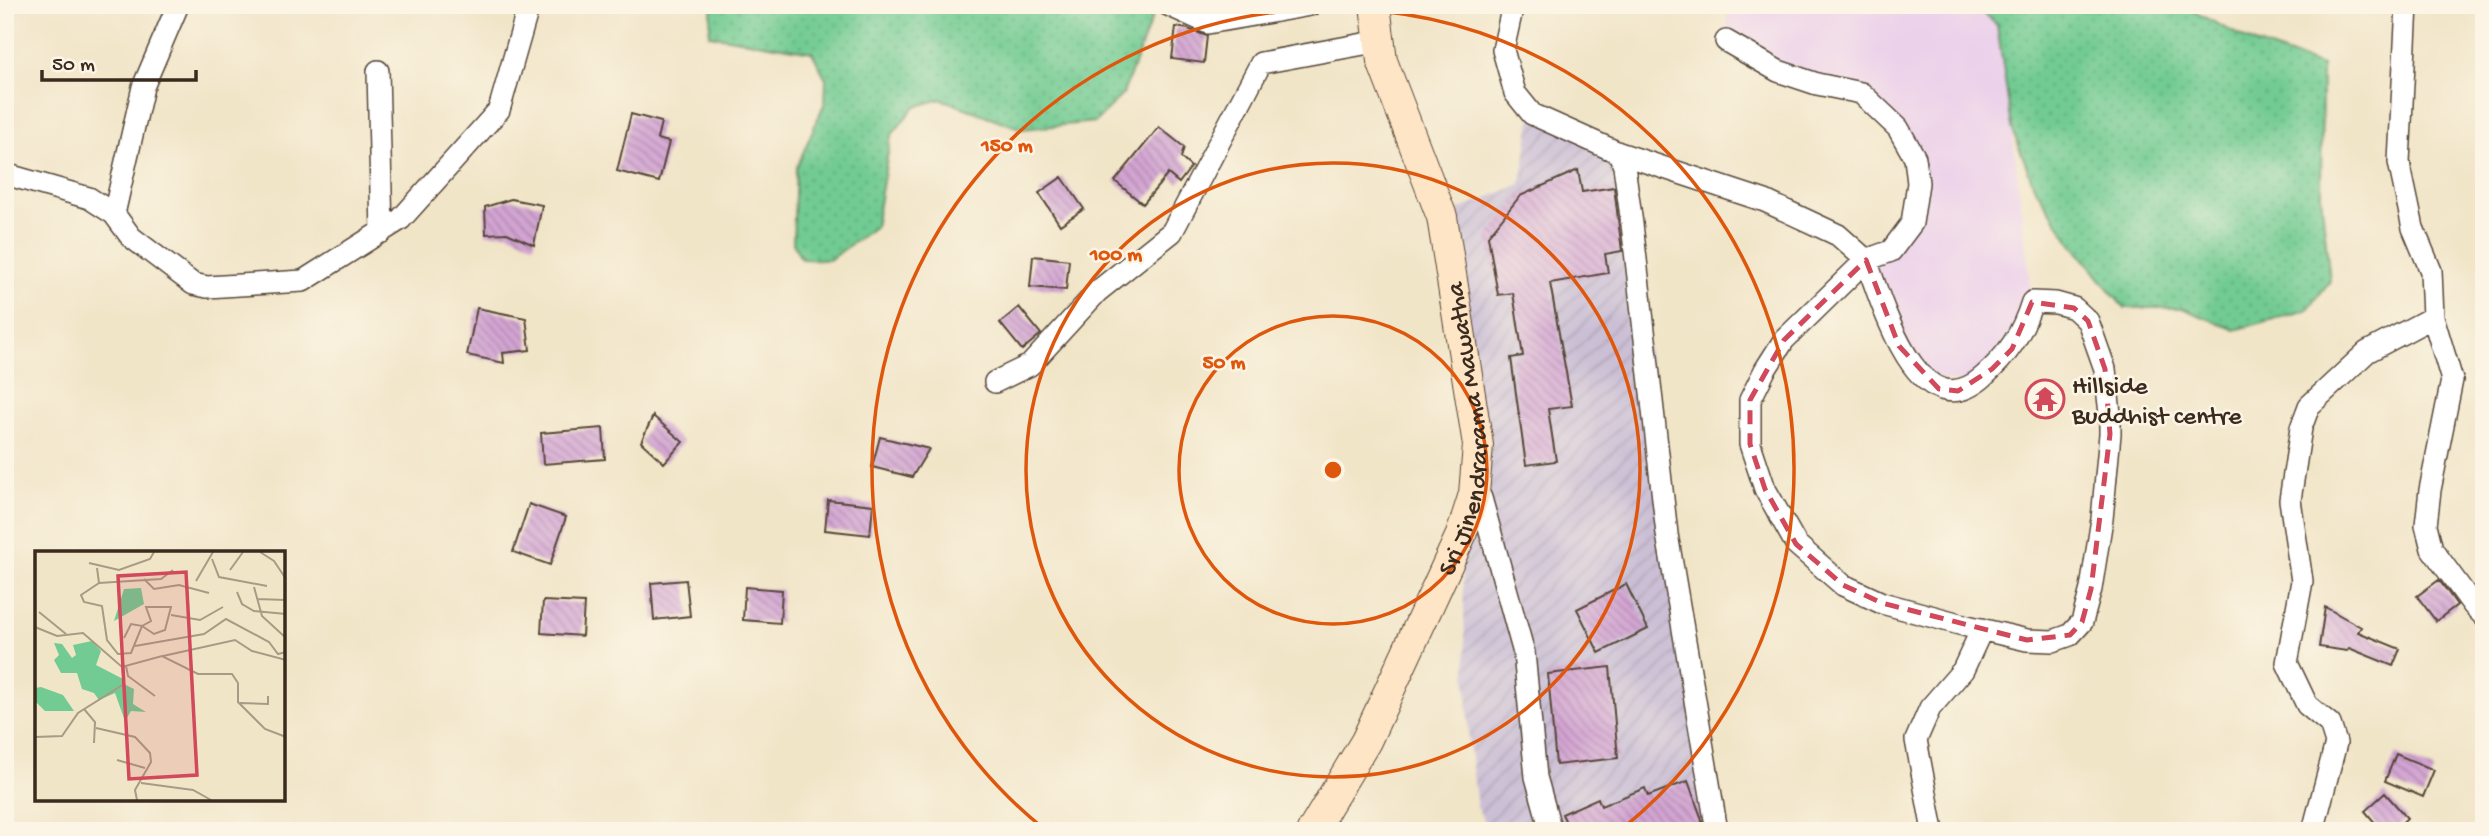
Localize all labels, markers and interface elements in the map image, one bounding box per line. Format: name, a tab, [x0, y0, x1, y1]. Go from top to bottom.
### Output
scale bar	[42, 38, 196, 82]
text: 50 m	[52, 54, 95, 79]
text: 150 m	[980, 135, 1033, 160]
text: 100 m	[1089, 244, 1142, 269]
street label: Sri Jinendrarama Mawatha	[1433, 278, 1499, 582]
text: 50 m	[1203, 352, 1246, 377]
place label: Hillside Buddhist centre	[2071, 373, 2242, 434]
temple icon: Hillside Buddhist centre	[2024, 378, 2066, 420]
centre of rings	[1321, 458, 1345, 482]
inset map	[35, 551, 285, 801]

